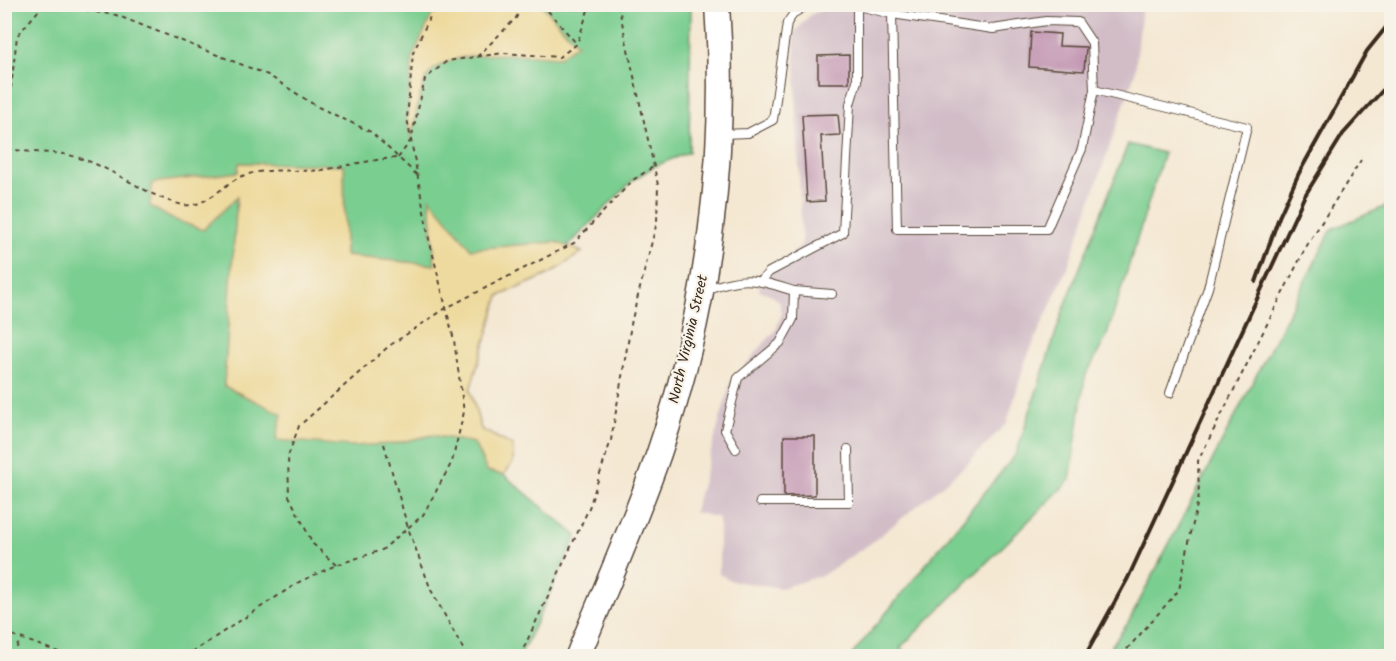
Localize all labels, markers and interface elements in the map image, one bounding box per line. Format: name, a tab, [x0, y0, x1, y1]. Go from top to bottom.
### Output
street label: North Virginia Street	[662, 272, 716, 406]

